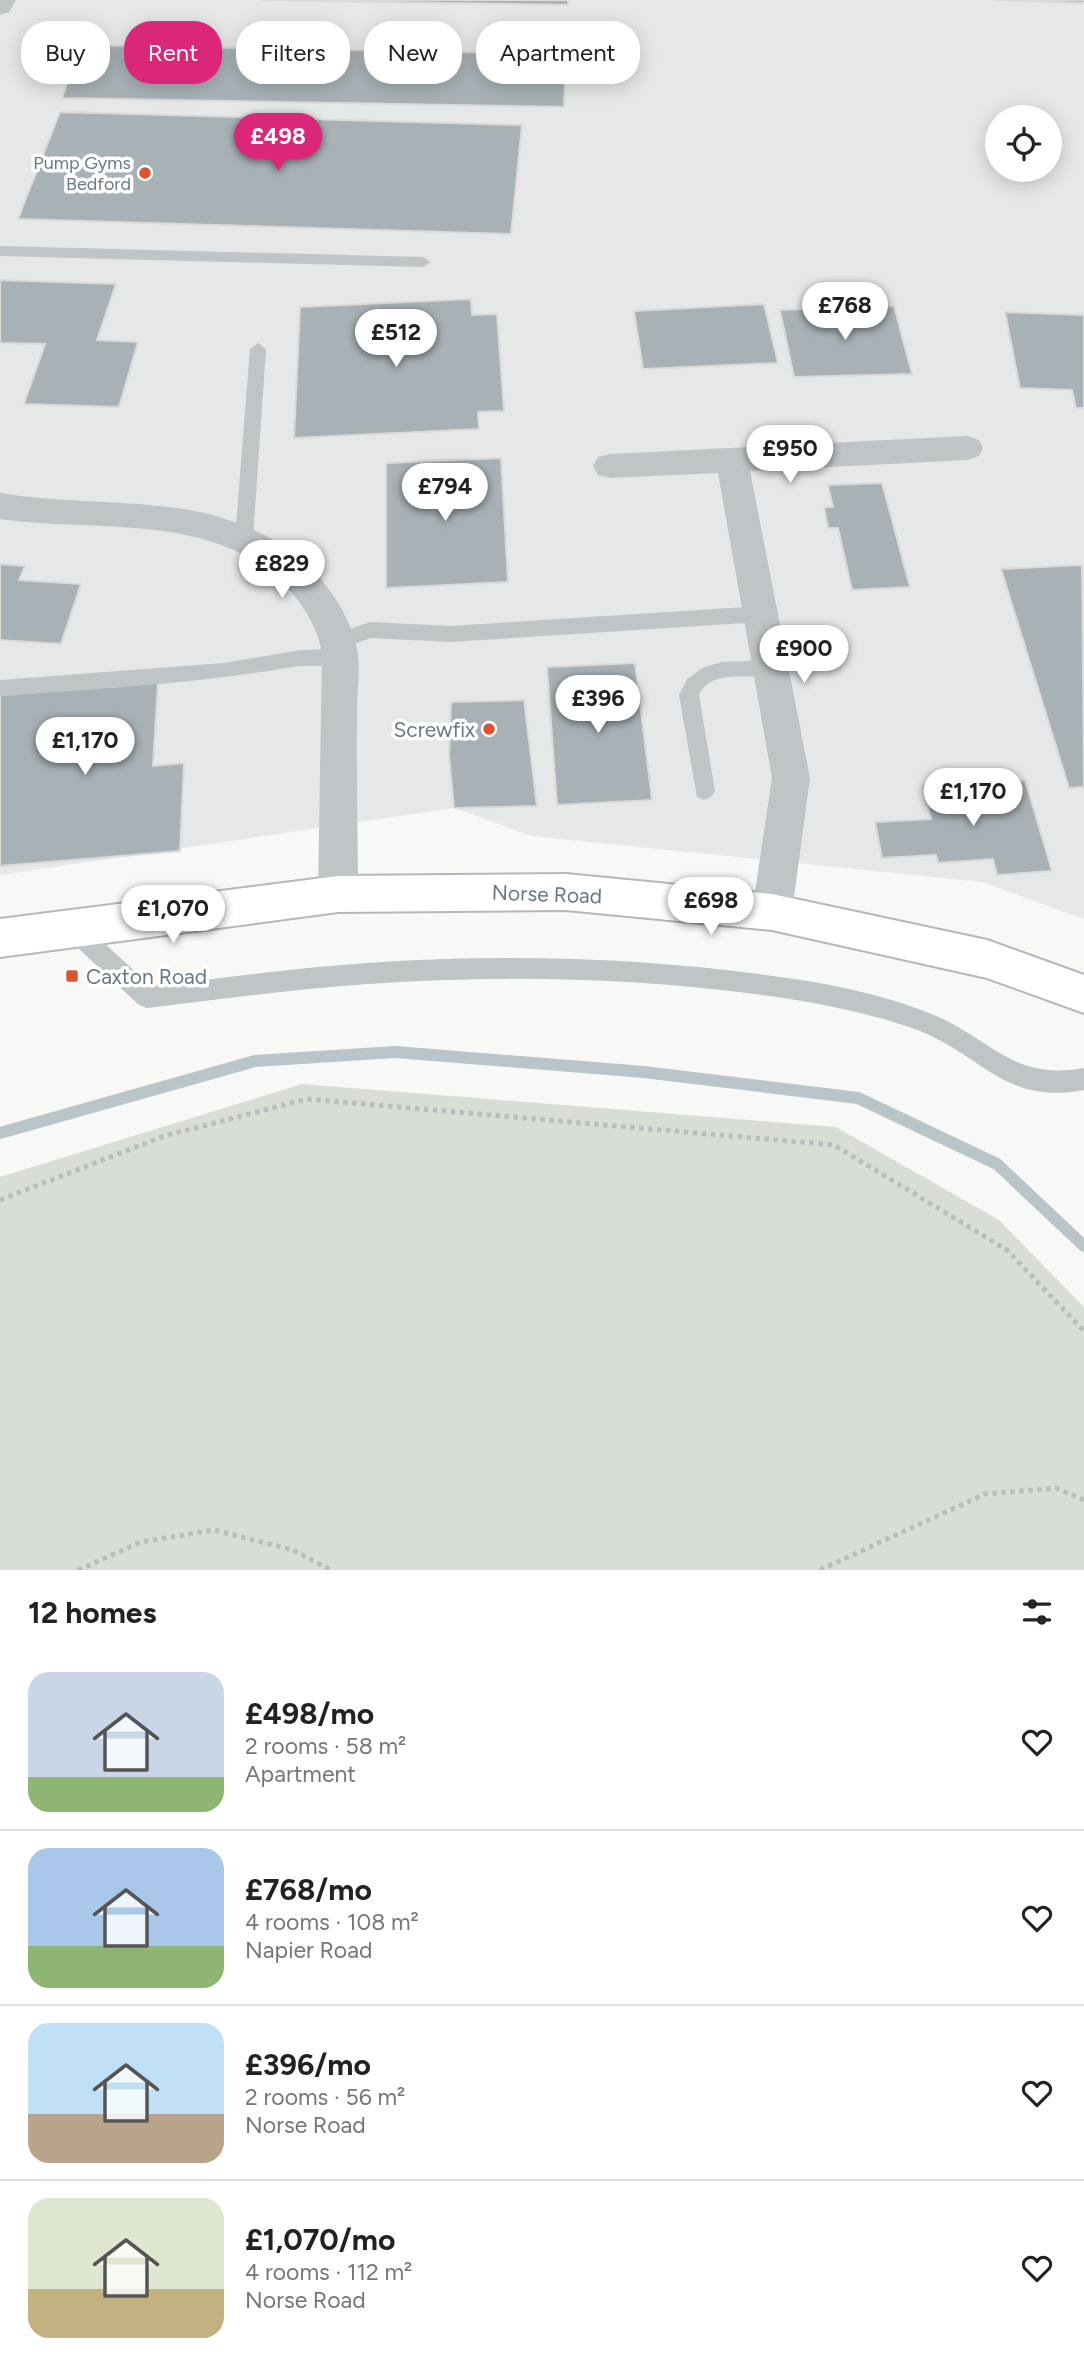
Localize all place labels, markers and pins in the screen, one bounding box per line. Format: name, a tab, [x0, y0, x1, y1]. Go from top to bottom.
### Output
pin: £498	[237, 114, 319, 173]
place label: Pump Gyms Bedford	[33, 152, 131, 195]
marker: Pump Gyms Bedford	[137, 165, 153, 181]
pin: £768	[804, 282, 886, 342]
pin: £512	[355, 310, 437, 369]
pin: £950	[749, 426, 831, 485]
pin: £794	[404, 463, 486, 523]
pin: £829	[241, 540, 323, 600]
pin: £900	[763, 626, 845, 685]
pin: £396	[557, 676, 639, 735]
place label: Screwfix	[393, 717, 475, 742]
pin: £1,170	[28, 718, 142, 777]
marker: Screwfix	[481, 721, 497, 737]
pin: £1,170	[916, 768, 1030, 828]
pin: £698	[670, 878, 752, 937]
pin: £1,070	[116, 886, 230, 945]
place label: Caxton Road	[86, 964, 207, 989]
marker: Caxton Road	[64, 968, 80, 984]

